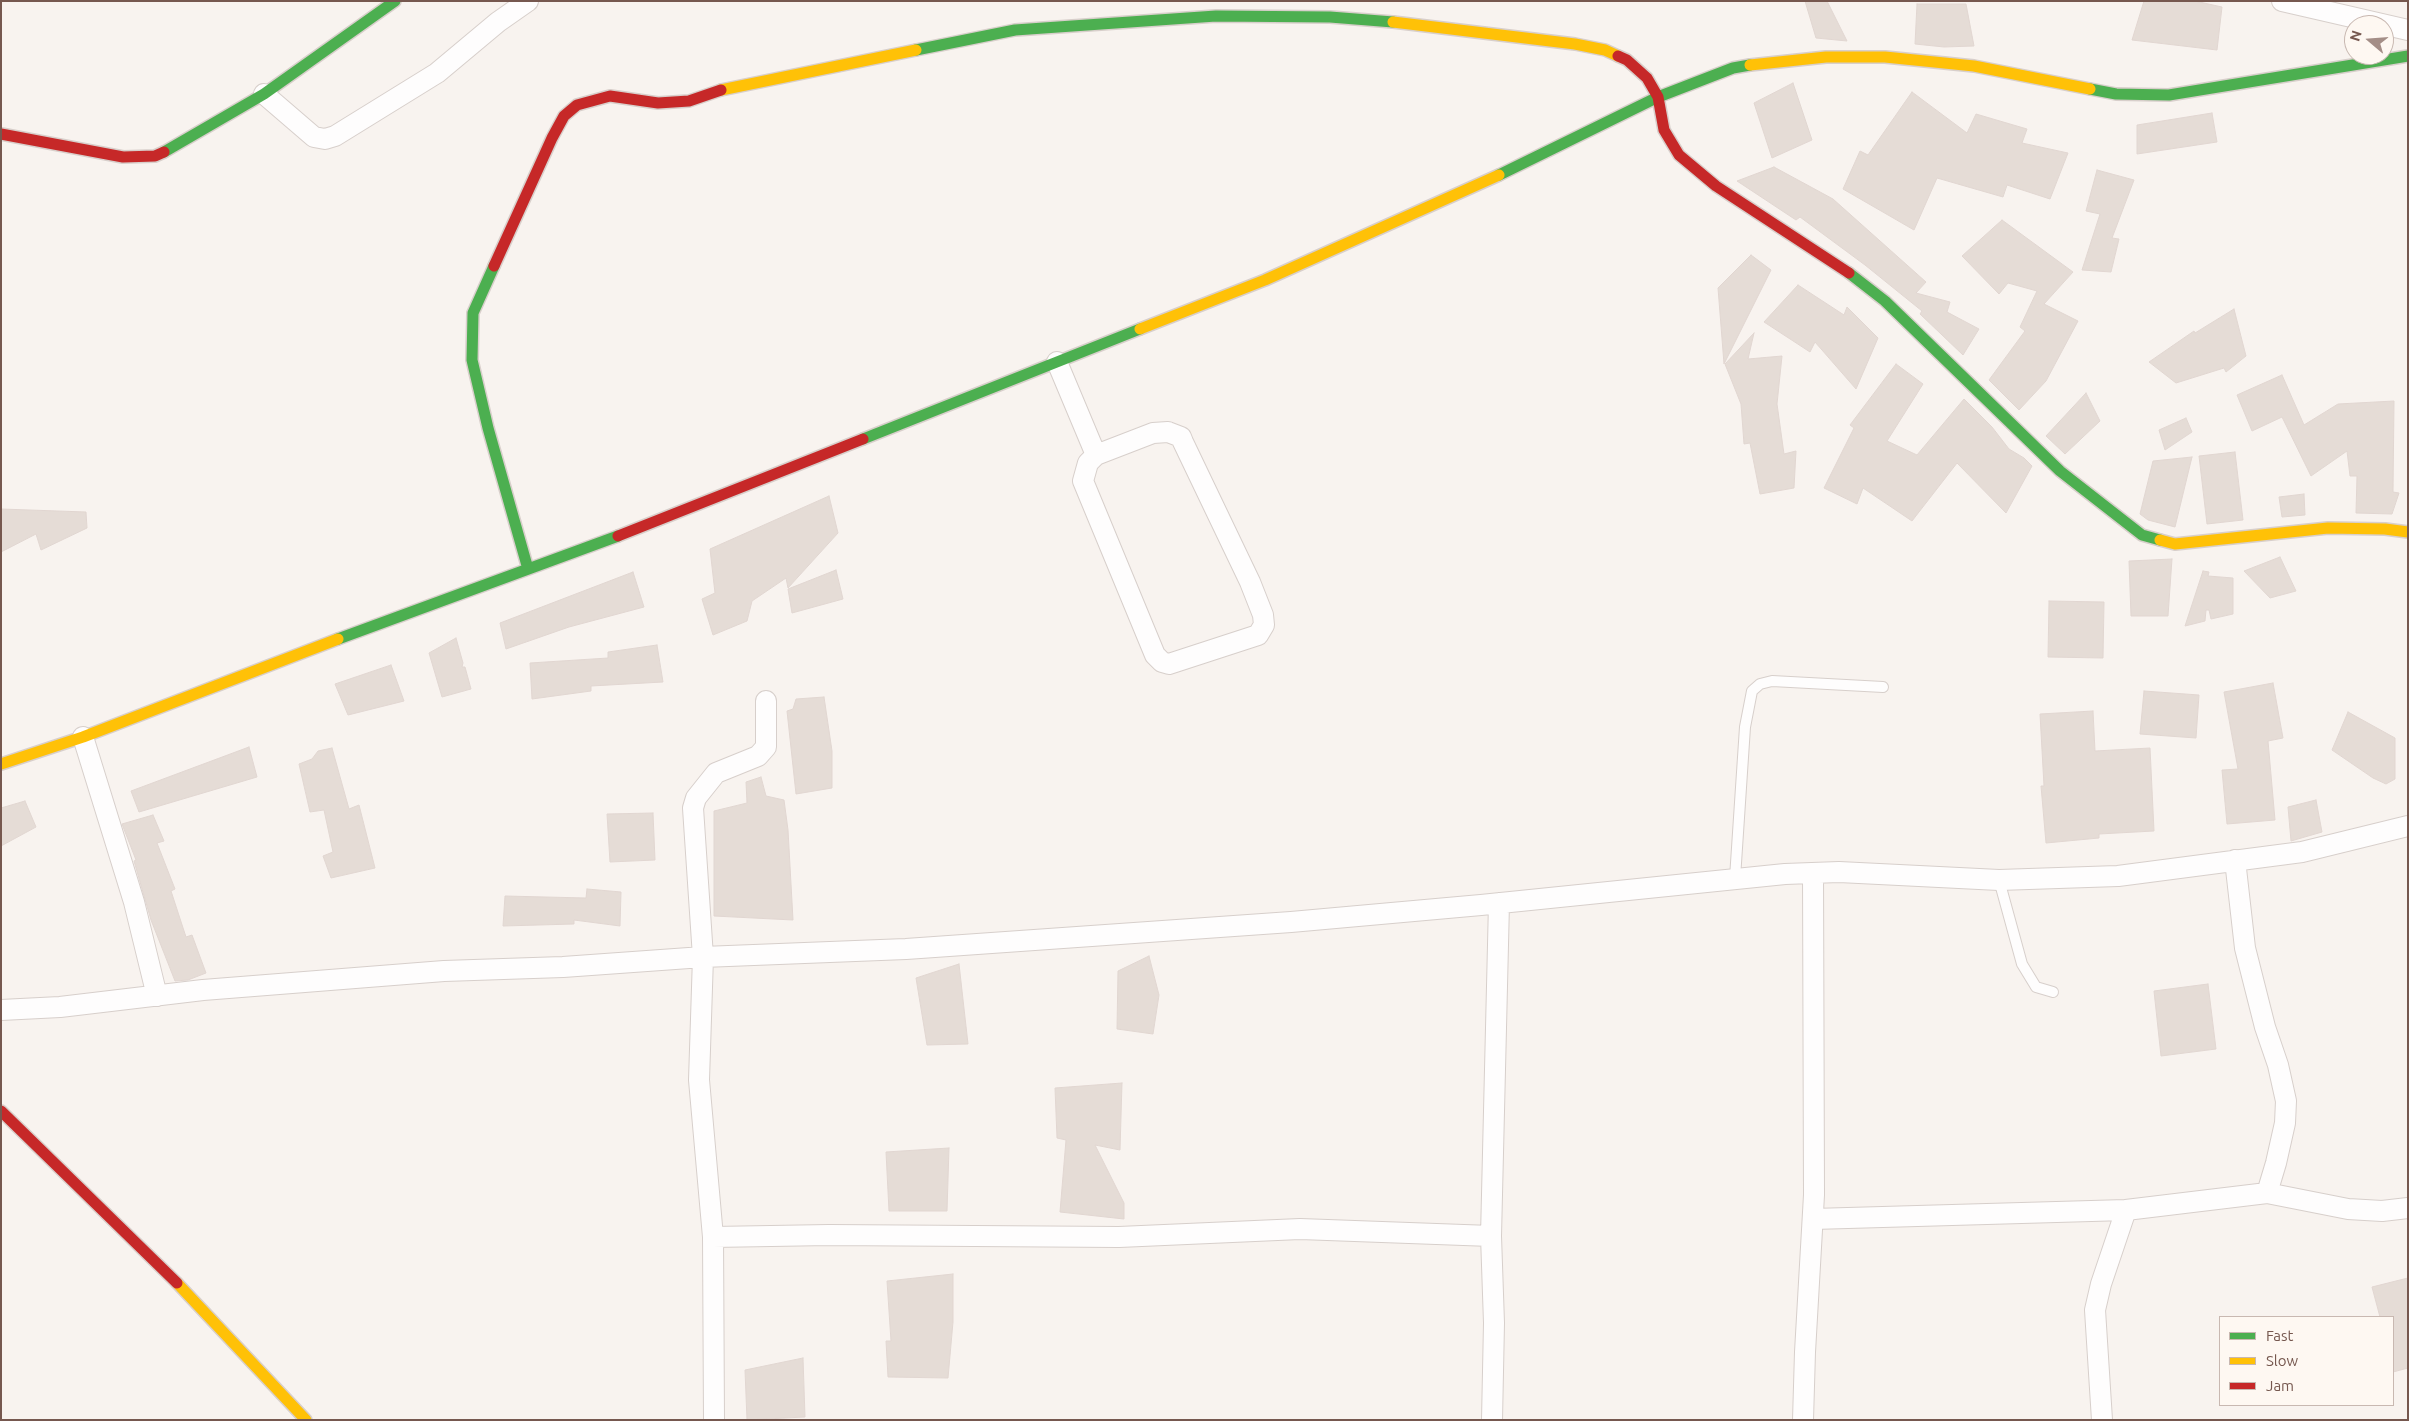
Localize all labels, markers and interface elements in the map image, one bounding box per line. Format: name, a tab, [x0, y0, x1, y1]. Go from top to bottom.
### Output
north arrow	[2344, 15, 2394, 65]
text: N	[2346, 28, 2365, 43]
legend	[2219, 1316, 2394, 1406]
text: Fast	[2266, 1327, 2293, 1344]
text: Slow	[2266, 1352, 2298, 1369]
text: Jam	[2266, 1377, 2294, 1394]

